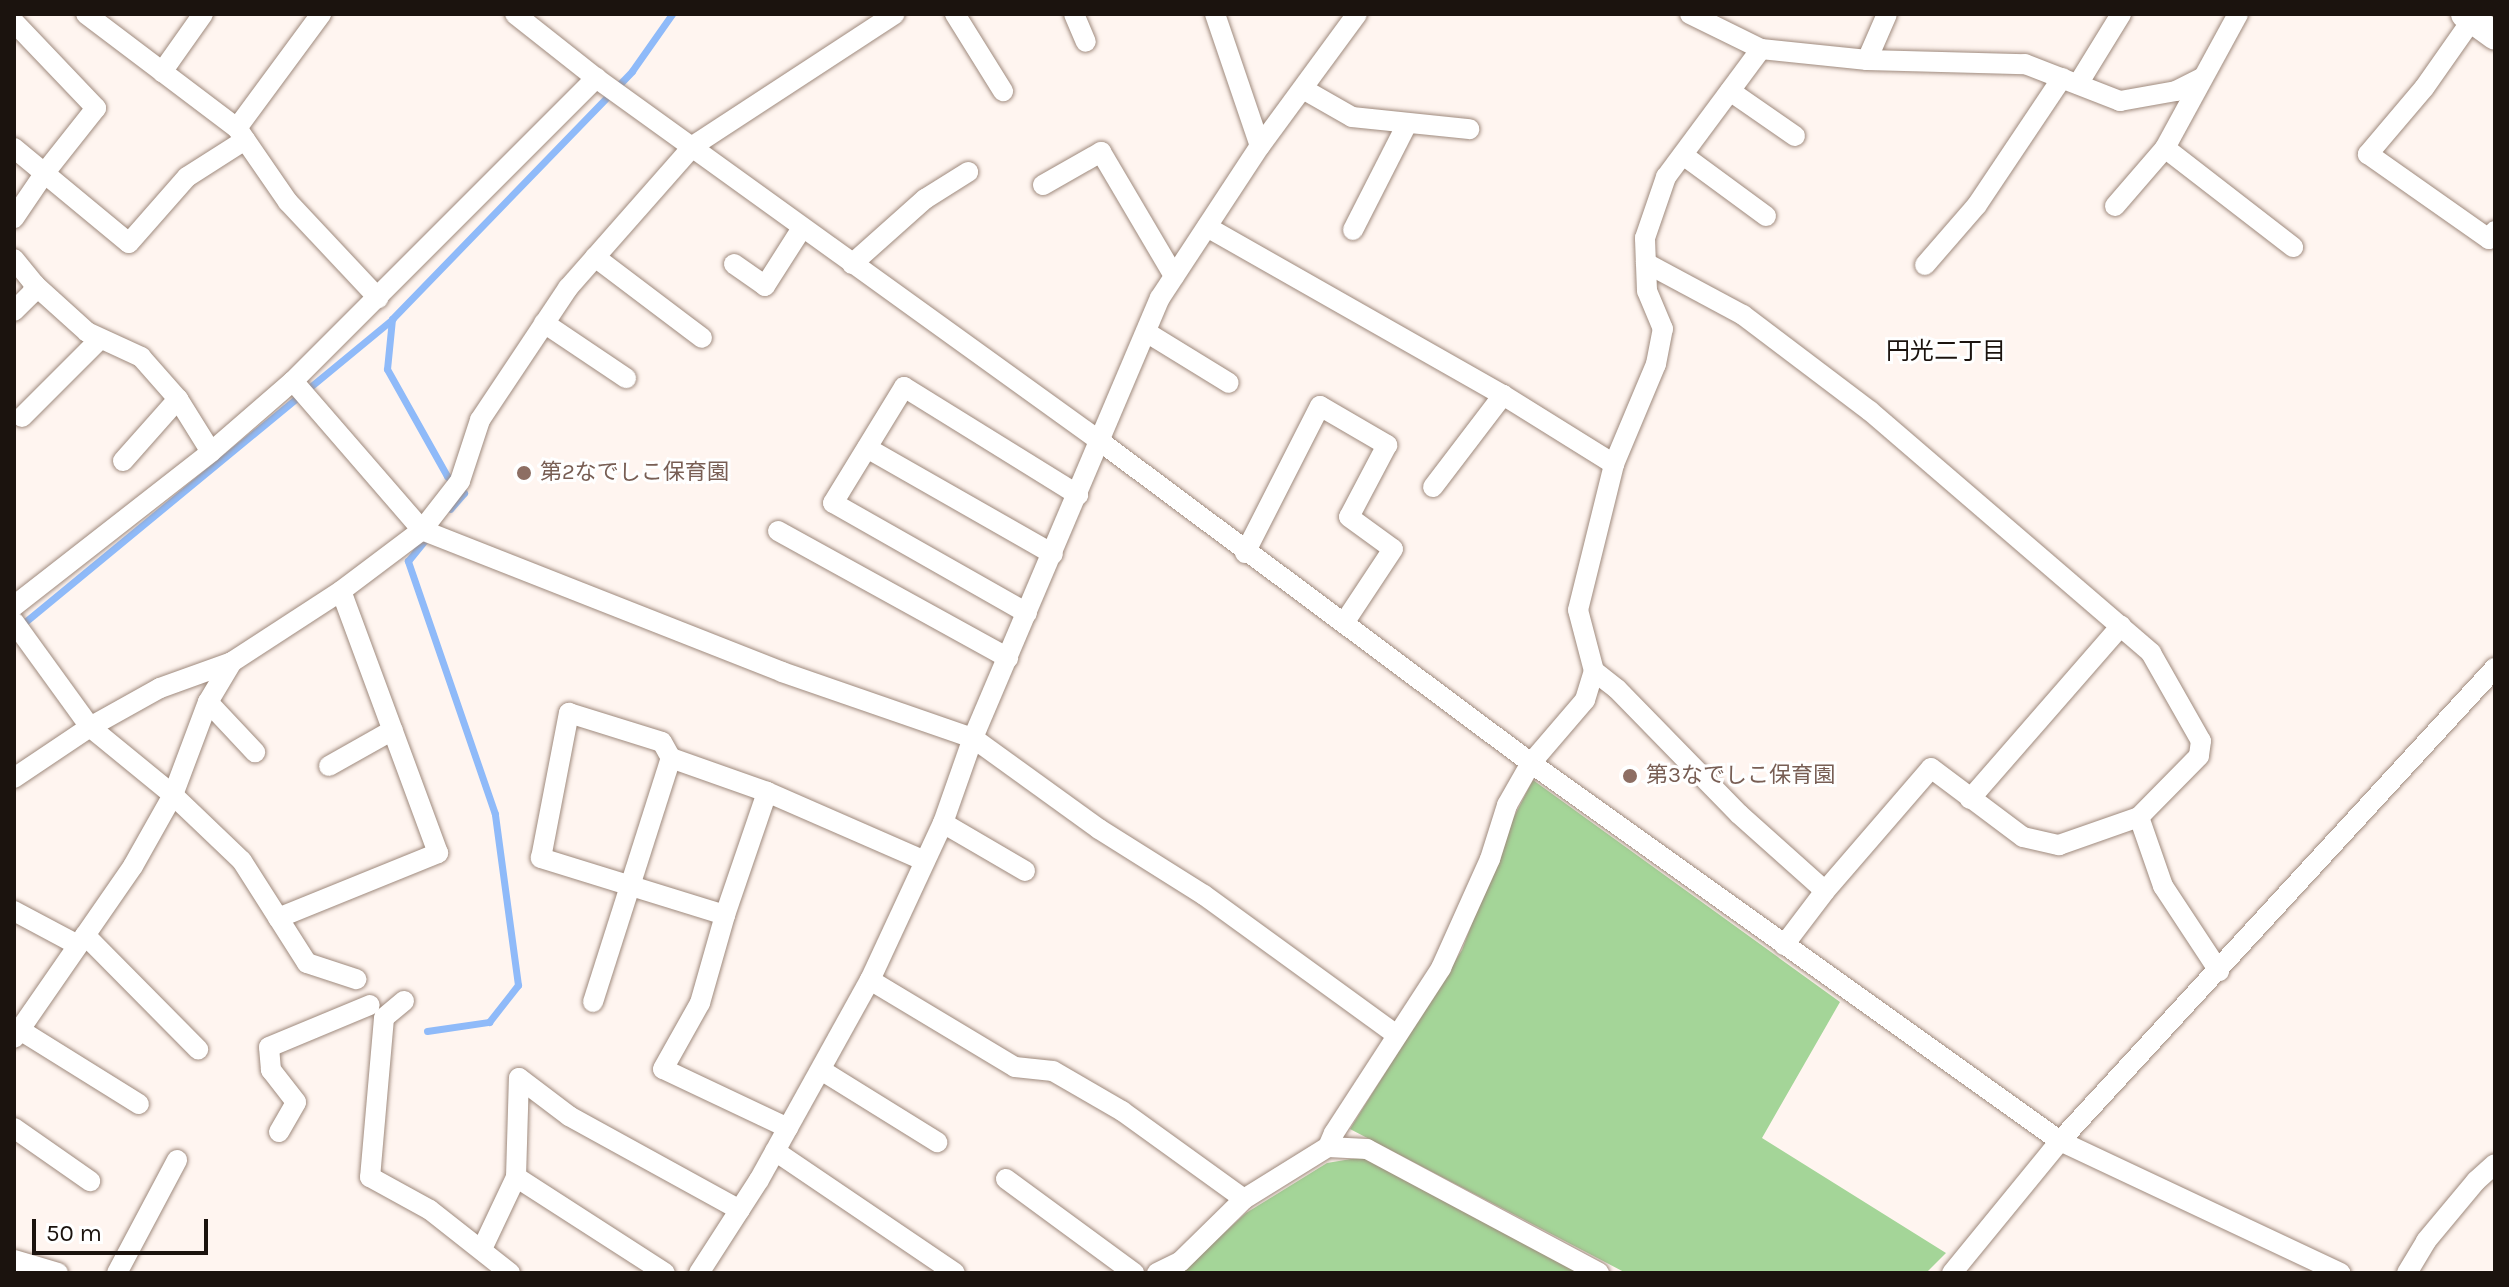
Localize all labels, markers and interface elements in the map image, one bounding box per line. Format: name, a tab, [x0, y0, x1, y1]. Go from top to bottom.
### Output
district label: 円光二丁目	[1886, 338, 2006, 366]
place label: 第2なでしこ保育園	[540, 460, 729, 486]
marker: 第2なでしこ保育園	[515, 464, 533, 482]
place label: 第3なでしこ保育園	[1646, 763, 1835, 789]
marker: 第3なでしこ保育園	[1621, 767, 1639, 785]
scale bar	[36, 1203, 212, 1253]
text: 50 m	[46, 1219, 102, 1247]

